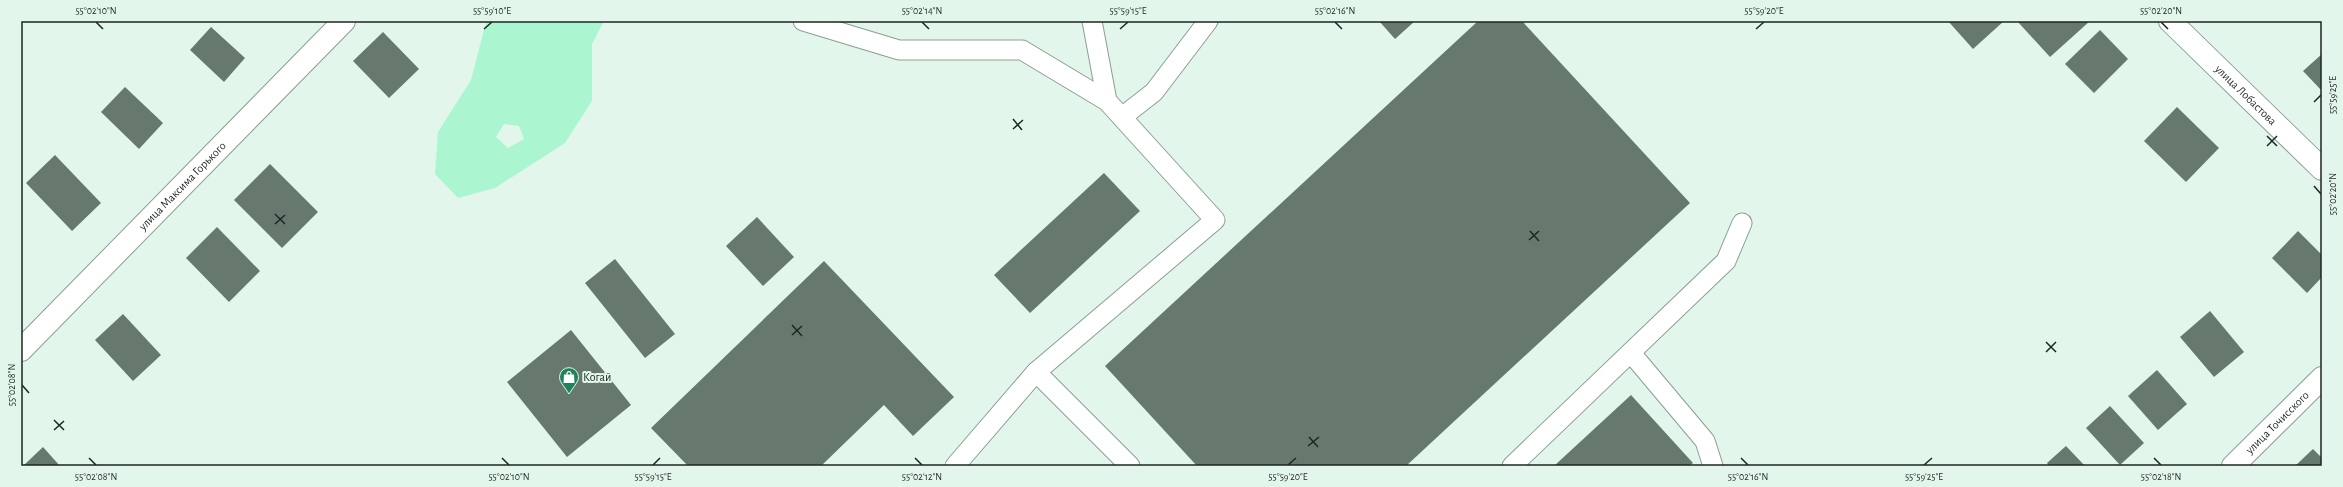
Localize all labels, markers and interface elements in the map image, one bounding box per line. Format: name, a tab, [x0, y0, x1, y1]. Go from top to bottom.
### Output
text: 55°02'10"N	[75, 6, 117, 16]
text: 55°59'10"E	[473, 6, 511, 16]
text: 55°02'14"N	[902, 6, 942, 16]
text: 55°59'15"E	[1109, 6, 1147, 16]
text: 55°02'16"N	[1315, 6, 1355, 16]
text: 55°59'20"E	[1744, 6, 1784, 16]
text: 55°02'20"N	[2140, 6, 2182, 16]
street label: улица Лобастова	[2211, 62, 2279, 128]
text: 55°59'25"E	[2328, 76, 2338, 114]
street label: улица Максима Горького	[136, 139, 228, 234]
text: 55°02'20"N	[2328, 173, 2338, 215]
text: 55°02'08"N	[7, 364, 17, 406]
shop icon: Когай	[558, 366, 580, 394]
place label: Когай	[583, 371, 611, 383]
street label: улица Точисского	[2242, 389, 2311, 457]
text: 55°02'08"N	[75, 472, 117, 482]
text: 55°02'10"N	[488, 472, 530, 482]
text: 55°59'15"E	[634, 472, 672, 482]
text: 55°02'12"N	[902, 472, 942, 482]
text: 55°59'20"E	[1268, 472, 1308, 482]
text: 55°02'16"N	[1728, 472, 1768, 482]
text: 55°59'25"E	[1905, 472, 1943, 482]
text: 55°02'18"N	[2141, 472, 2181, 482]

